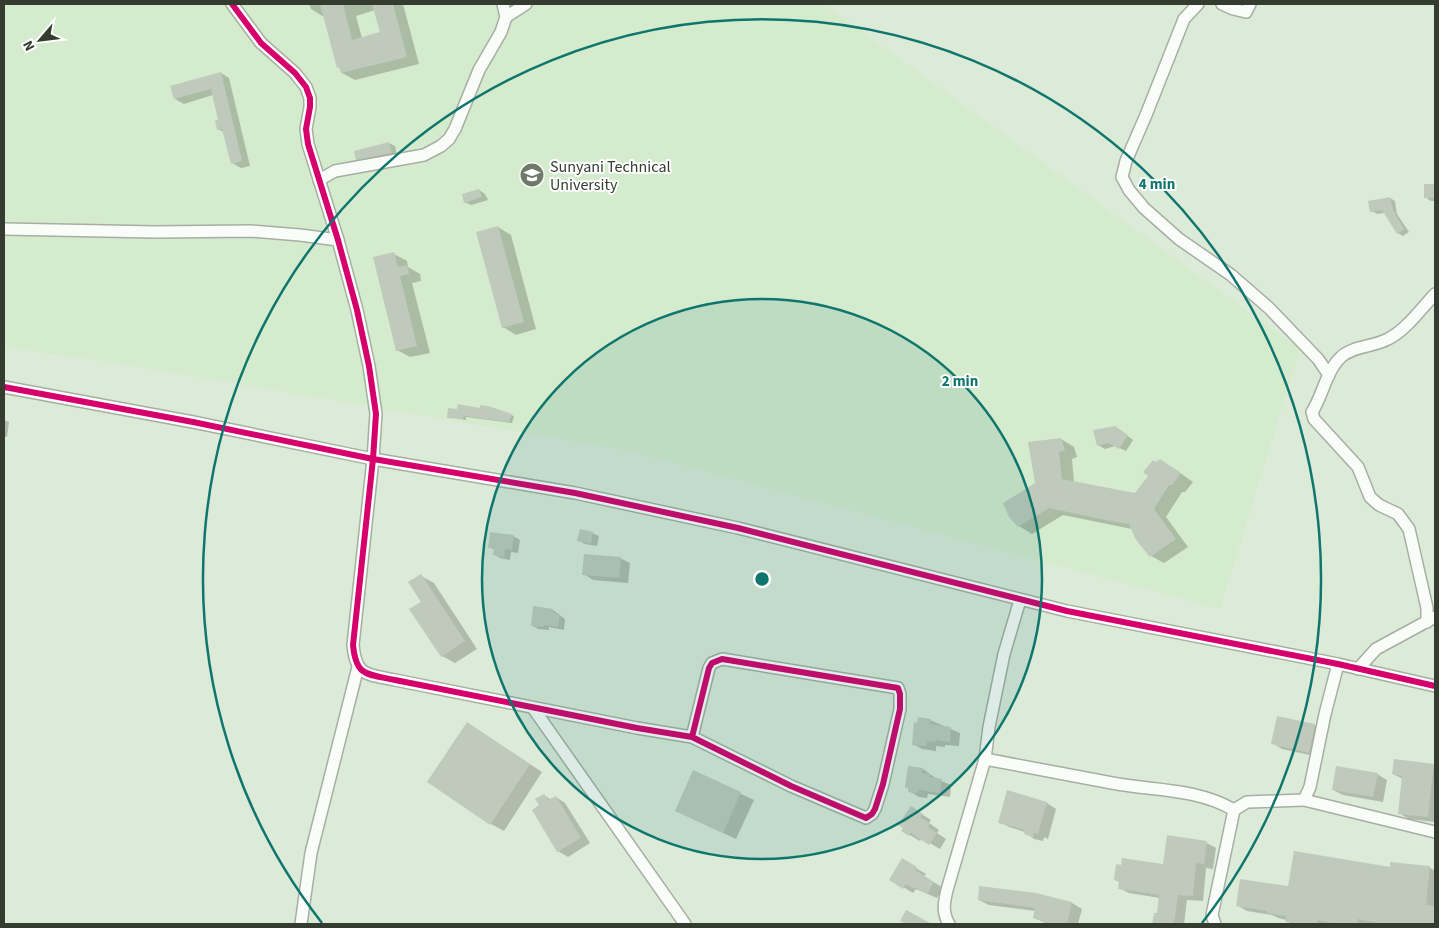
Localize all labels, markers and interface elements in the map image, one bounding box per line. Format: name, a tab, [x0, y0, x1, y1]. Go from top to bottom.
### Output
north arrow	[15, 15, 65, 65]
text: N	[18, 37, 40, 54]
place label: Sunyani Technical University	[550, 156, 671, 196]
school or university icon: Sunyani Technical University	[519, 162, 545, 188]
text: 4 min	[1139, 174, 1175, 195]
text: 2 min	[942, 371, 978, 392]
centre of rings	[753, 570, 771, 588]

